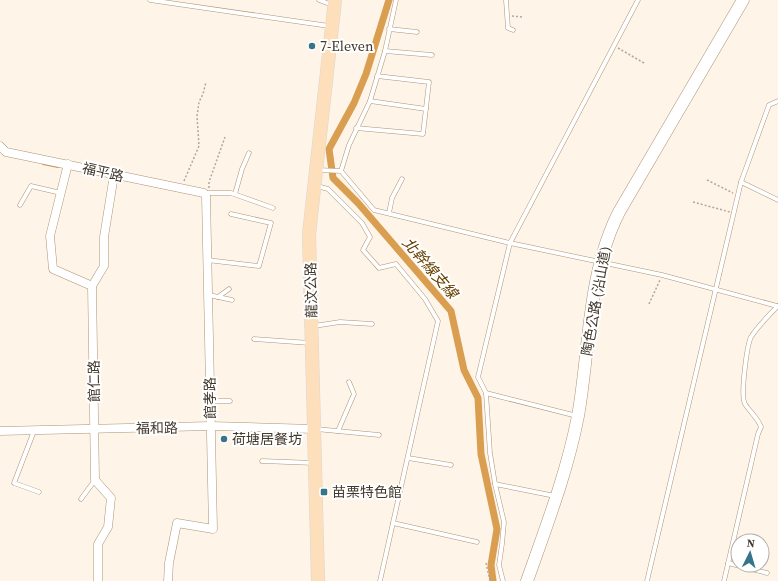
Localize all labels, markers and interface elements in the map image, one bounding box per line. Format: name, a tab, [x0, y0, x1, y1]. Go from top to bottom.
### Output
place label: 7-Eleven	[320, 36, 374, 56]
marker: 7-Eleven	[307, 41, 317, 51]
street label: 福平路	[80, 158, 126, 186]
water label: 北幹線支線	[398, 232, 464, 304]
street label: 陶色公路 (沿山道)	[577, 245, 615, 357]
street label: 龍汶公路	[301, 262, 321, 318]
street label: 館仁路	[84, 360, 104, 402]
street label: 館孝路	[200, 377, 220, 419]
street label: 福和路	[136, 418, 178, 438]
place label: 荷塘居餐坊	[232, 429, 302, 449]
marker: 荷塘居餐坊	[219, 434, 229, 444]
place label: 苗栗特色館	[332, 482, 402, 502]
marker: 苗栗特色館	[319, 487, 329, 497]
north arrow	[730, 533, 770, 573]
text: N	[746, 536, 755, 551]

